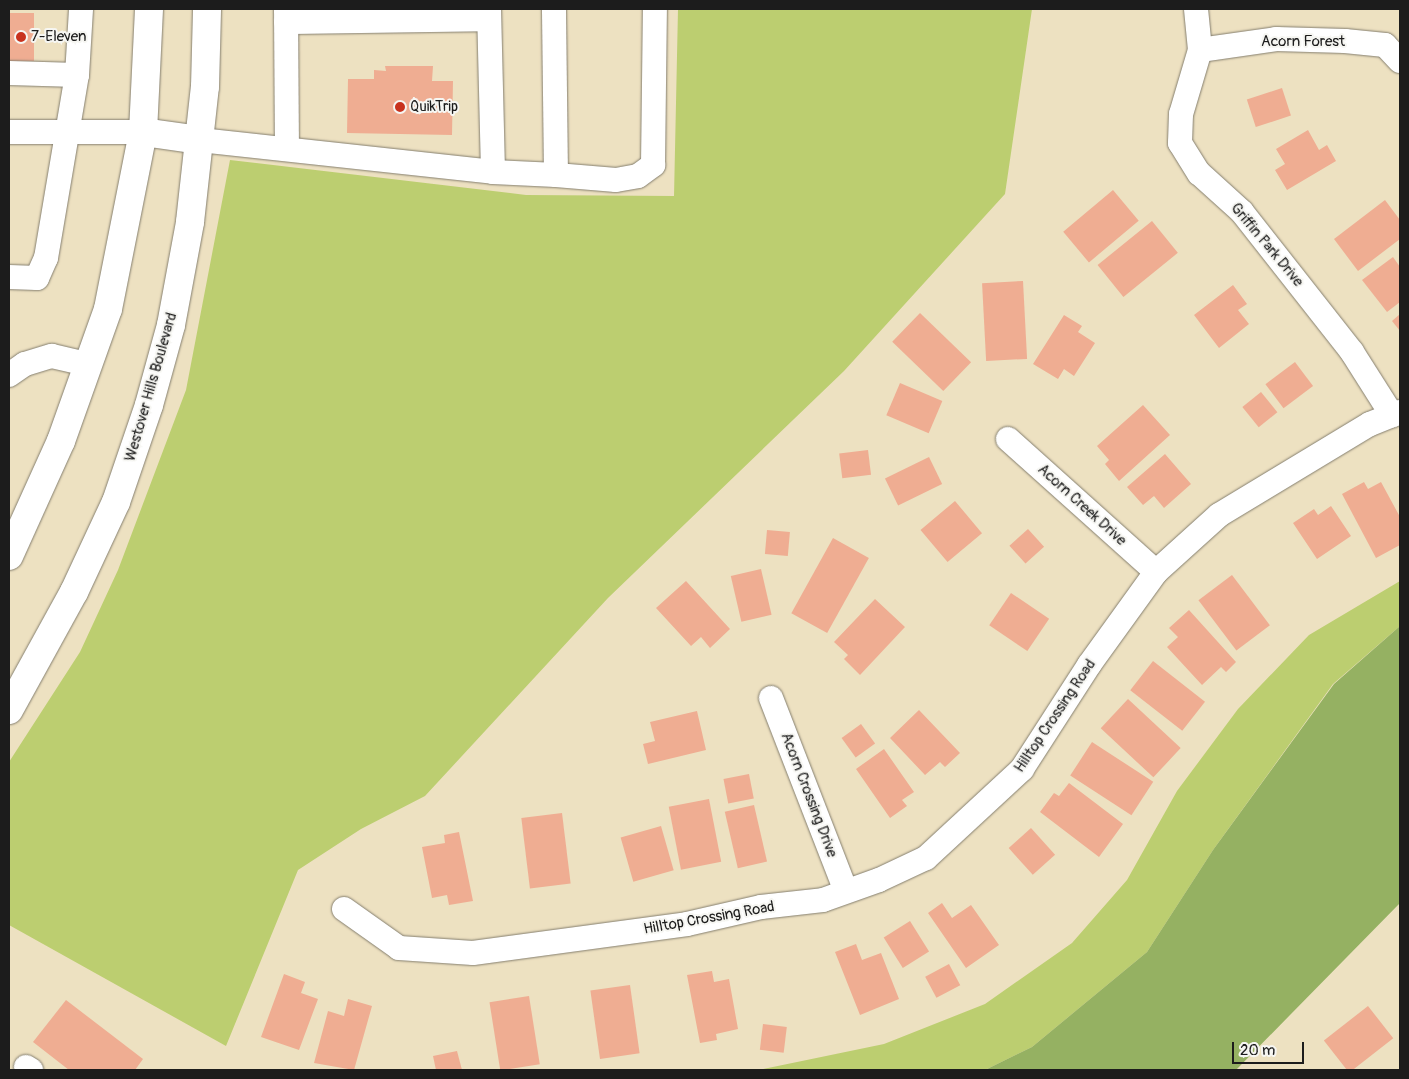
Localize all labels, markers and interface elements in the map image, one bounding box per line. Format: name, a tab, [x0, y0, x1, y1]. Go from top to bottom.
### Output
place label: 7-Eleven	[31, 28, 86, 46]
marker: 7-Eleven	[15, 31, 27, 43]
street label: Acorn Forest	[1261, 33, 1345, 51]
place label: QuikTrip	[410, 98, 458, 116]
marker: QuikTrip	[394, 101, 406, 113]
street label: Griffin Park Drive	[1227, 199, 1307, 291]
street label: Westover Hills Boulevard	[121, 310, 181, 464]
street label: Acorn Creek Drive	[1034, 460, 1130, 550]
street label: Hilltop Crossing Road	[1010, 656, 1100, 776]
street label: Acorn Crossing Drive	[777, 730, 841, 860]
street label: Hilltop Crossing Road	[642, 898, 776, 938]
scale bar	[1234, 1032, 1306, 1064]
text: 20 m	[1240, 1041, 1275, 1060]

